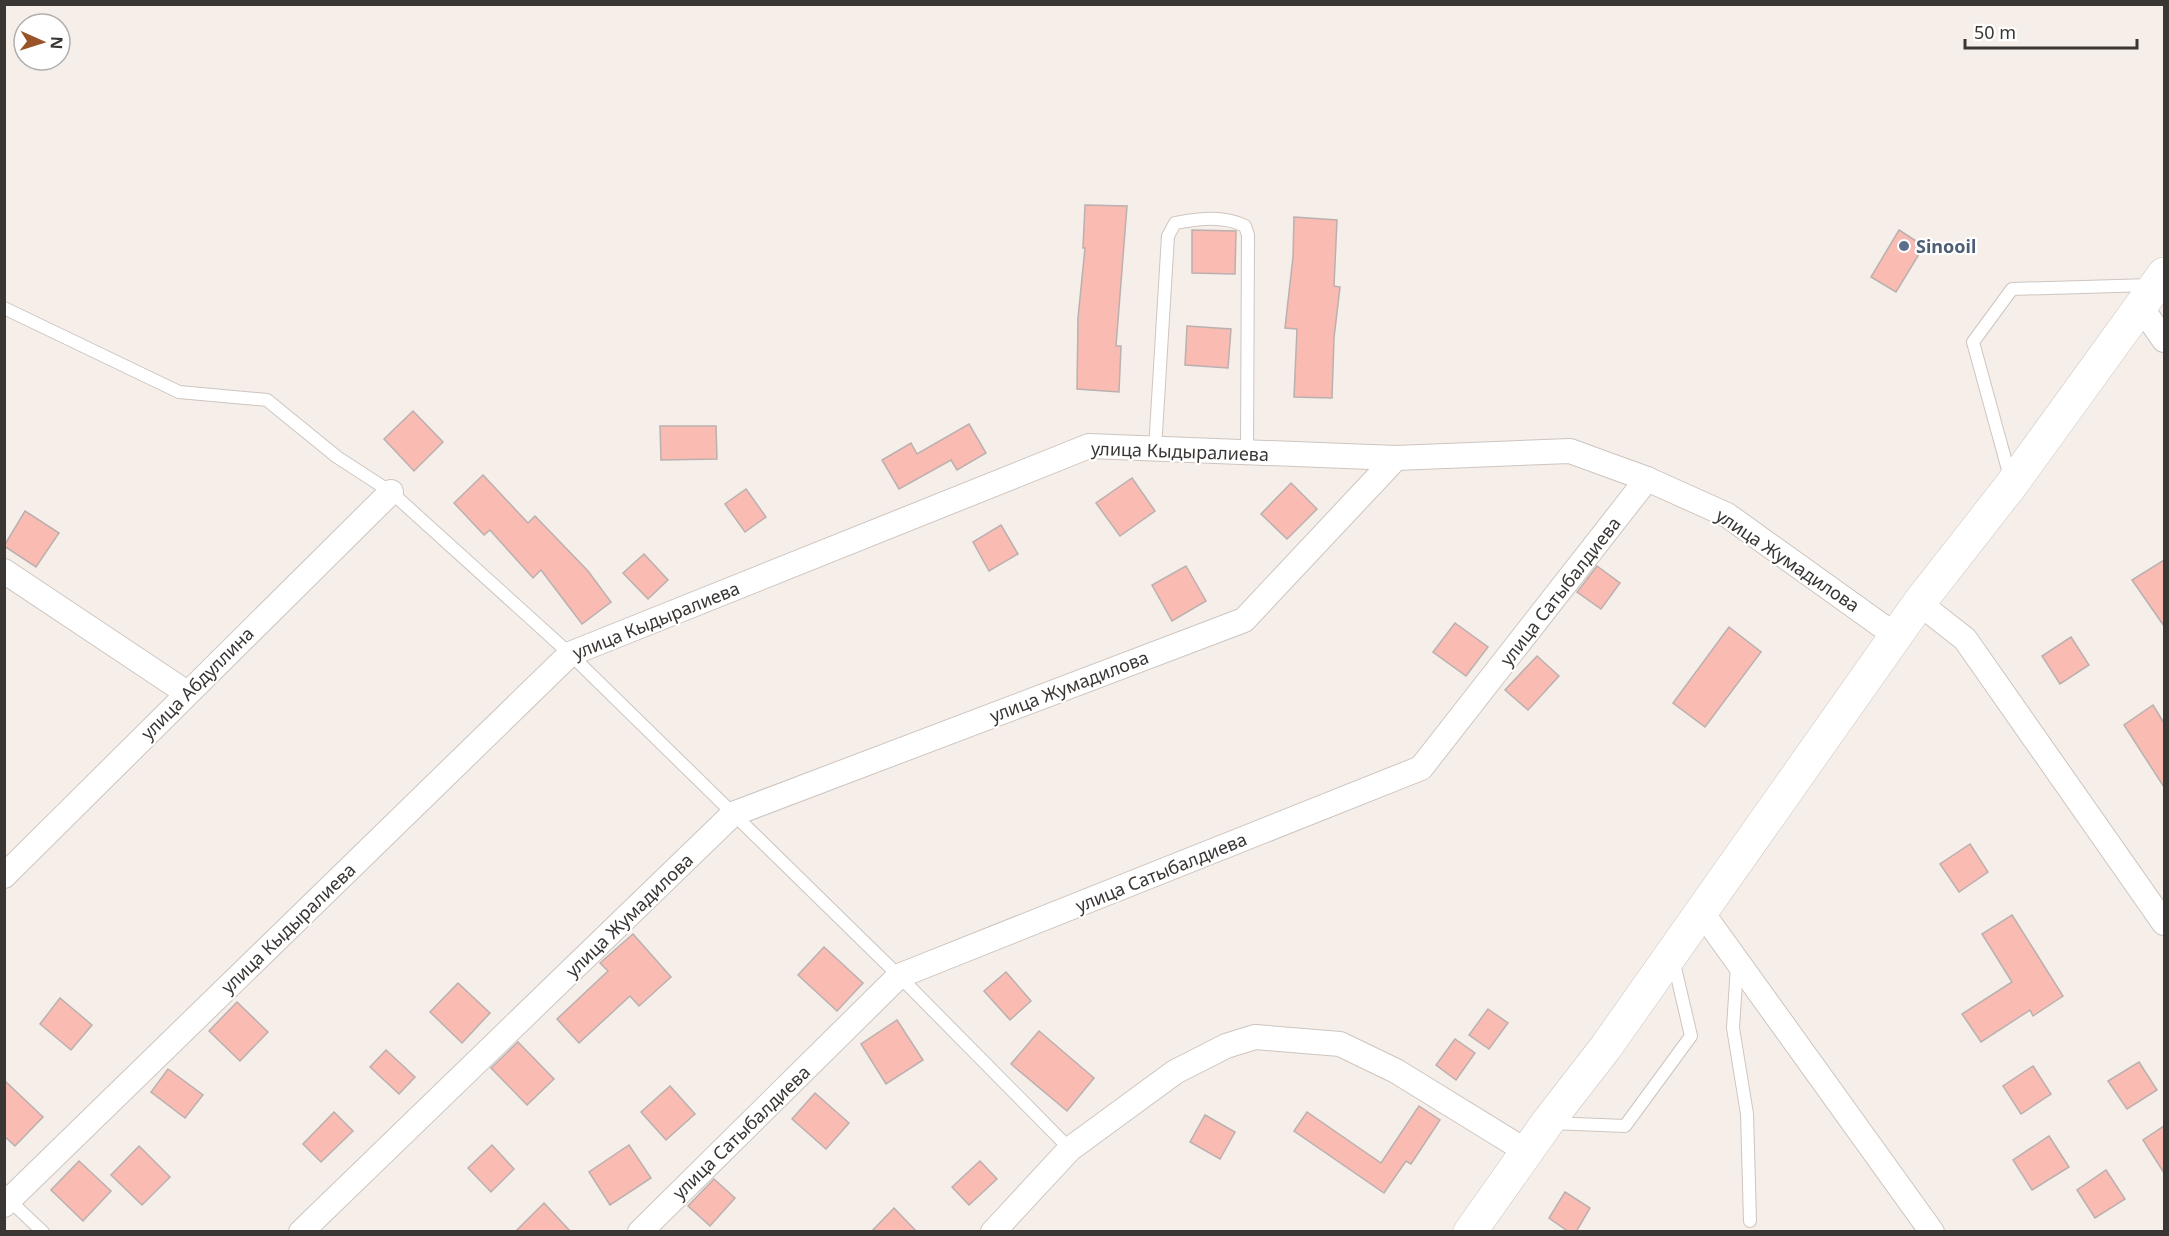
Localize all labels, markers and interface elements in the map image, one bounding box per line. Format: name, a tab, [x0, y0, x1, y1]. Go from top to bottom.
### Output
north arrow	[12, 12, 72, 72]
scale bar	[1965, 12, 2138, 50]
text: 50 m	[1974, 20, 2016, 44]
text: N	[46, 36, 68, 50]
place label: Sinooil	[1916, 234, 1976, 258]
marker: Sinooil	[1897, 239, 1911, 253]
street label: улица Кыдыралиева	[1091, 436, 1269, 466]
street label: улица Жумадилова	[1712, 503, 1864, 617]
street label: улица Сатыбалдиева	[1494, 512, 1626, 670]
street label: улица Кыдыралиева	[569, 576, 743, 664]
street label: улица Абдуллина	[135, 621, 259, 745]
street label: улица Жумадилова	[986, 645, 1152, 727]
street label: улица Сатыбалдиева	[1072, 827, 1250, 917]
street label: улица Жумадилова	[560, 848, 698, 982]
street label: улица Кыдыралиева	[216, 858, 360, 998]
street label: улица Сатыбалдиева	[667, 1060, 815, 1204]

